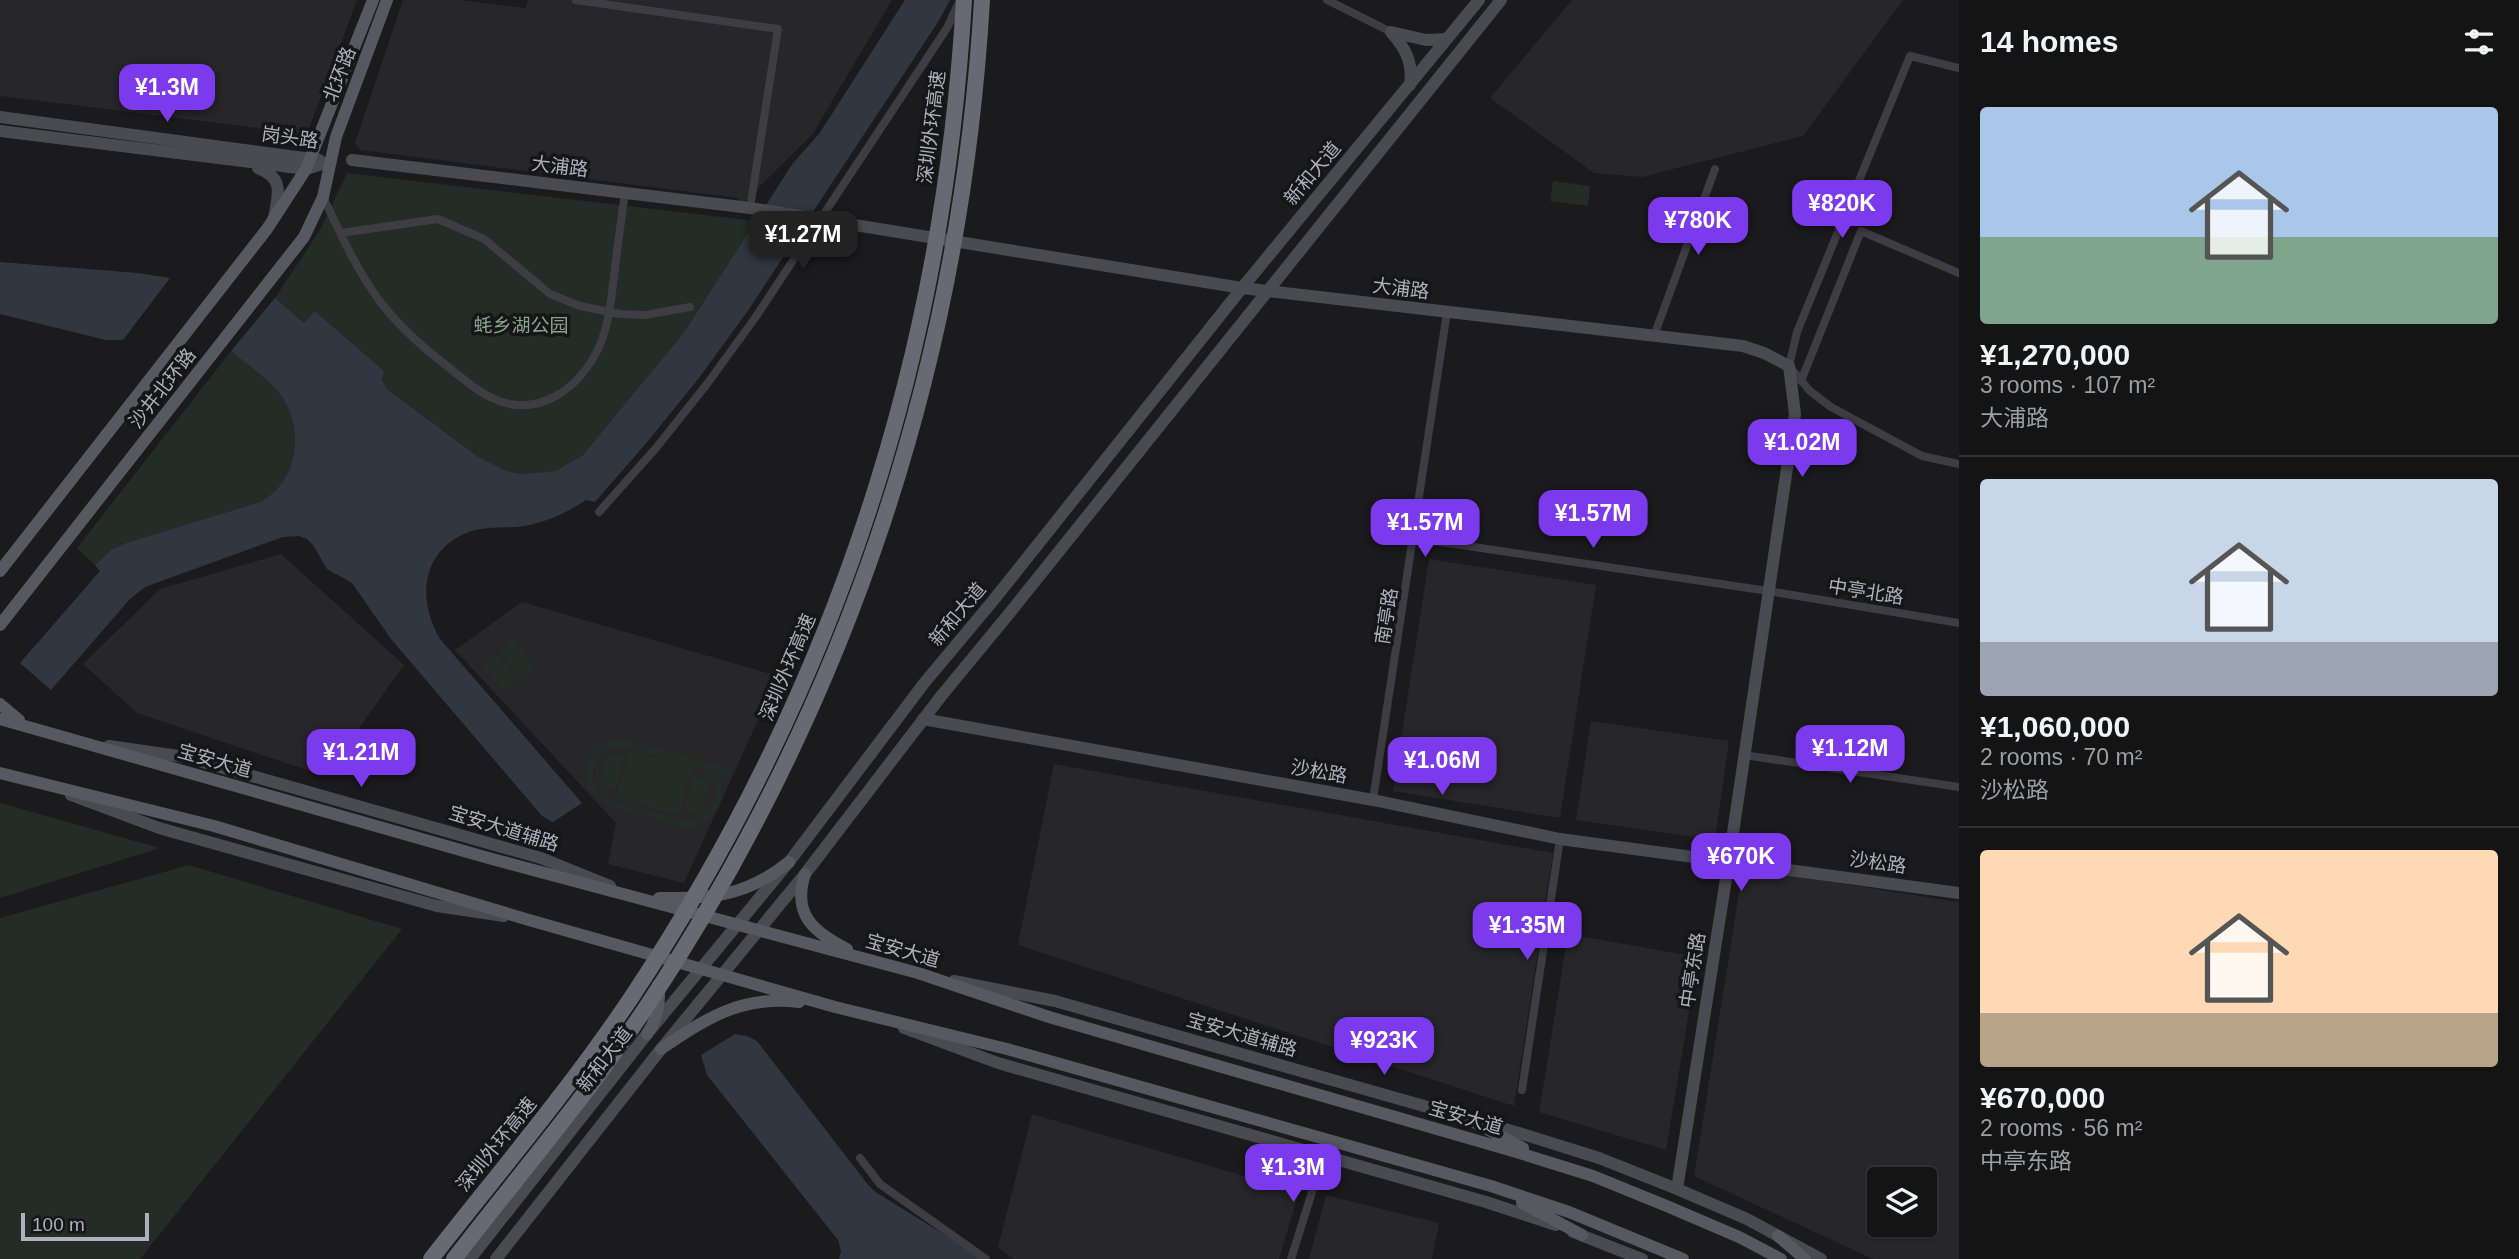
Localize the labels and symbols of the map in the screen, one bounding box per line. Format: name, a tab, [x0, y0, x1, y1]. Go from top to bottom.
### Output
street label: 北环路	[319, 44, 359, 105]
pin: ¥1.3M	[118, 64, 216, 124]
street label: 深圳外环高速	[914, 69, 949, 185]
street label: 岗头路	[260, 123, 320, 152]
street label: 新和大道	[1280, 137, 1345, 209]
street label: 大浦路	[530, 153, 590, 180]
pin: ¥820K	[1793, 180, 1891, 240]
pin: ¥780K	[1649, 198, 1747, 257]
pin: ¥1.27M	[746, 212, 860, 271]
street label: 大浦路	[1371, 275, 1431, 302]
park label: 蚝乡湖公园	[473, 315, 569, 336]
street label: 沙井北环路	[125, 344, 200, 432]
pin: ¥1.02M	[1745, 420, 1859, 479]
pin: ¥1.57M	[1536, 490, 1650, 550]
pin: ¥1.57M	[1368, 500, 1482, 559]
street label: 中亭北路	[1827, 575, 1905, 608]
street label: 新和大道	[925, 578, 990, 650]
street label: 南亭路	[1372, 586, 1401, 646]
street label: 深圳外环高速	[756, 611, 819, 724]
pin: ¥1.12M	[1793, 726, 1907, 785]
pin: ¥1.21M	[304, 730, 418, 789]
pin: ¥1.06M	[1385, 738, 1499, 797]
street label: 宝安大道	[175, 740, 254, 781]
street label: 沙松路	[1289, 756, 1349, 787]
street label: 宝安大道辅路	[446, 802, 561, 855]
pin: ¥670K	[1692, 834, 1790, 893]
street label: 沙松路	[1848, 848, 1908, 877]
pin: ¥1.35M	[1470, 902, 1584, 962]
street label: 宝安大道	[863, 930, 942, 971]
street label: 中亭东路	[1676, 931, 1709, 1009]
street label: 宝安大道辅路	[1184, 1009, 1300, 1060]
pin: ¥923K	[1335, 1018, 1433, 1077]
street label: 新和大道	[573, 1023, 636, 1096]
street label: 深圳外环高速	[452, 1093, 540, 1195]
street label: 宝安大道	[1426, 1097, 1505, 1138]
pin: ¥1.3M	[1244, 1144, 1342, 1204]
scale bar	[21, 1210, 149, 1242]

